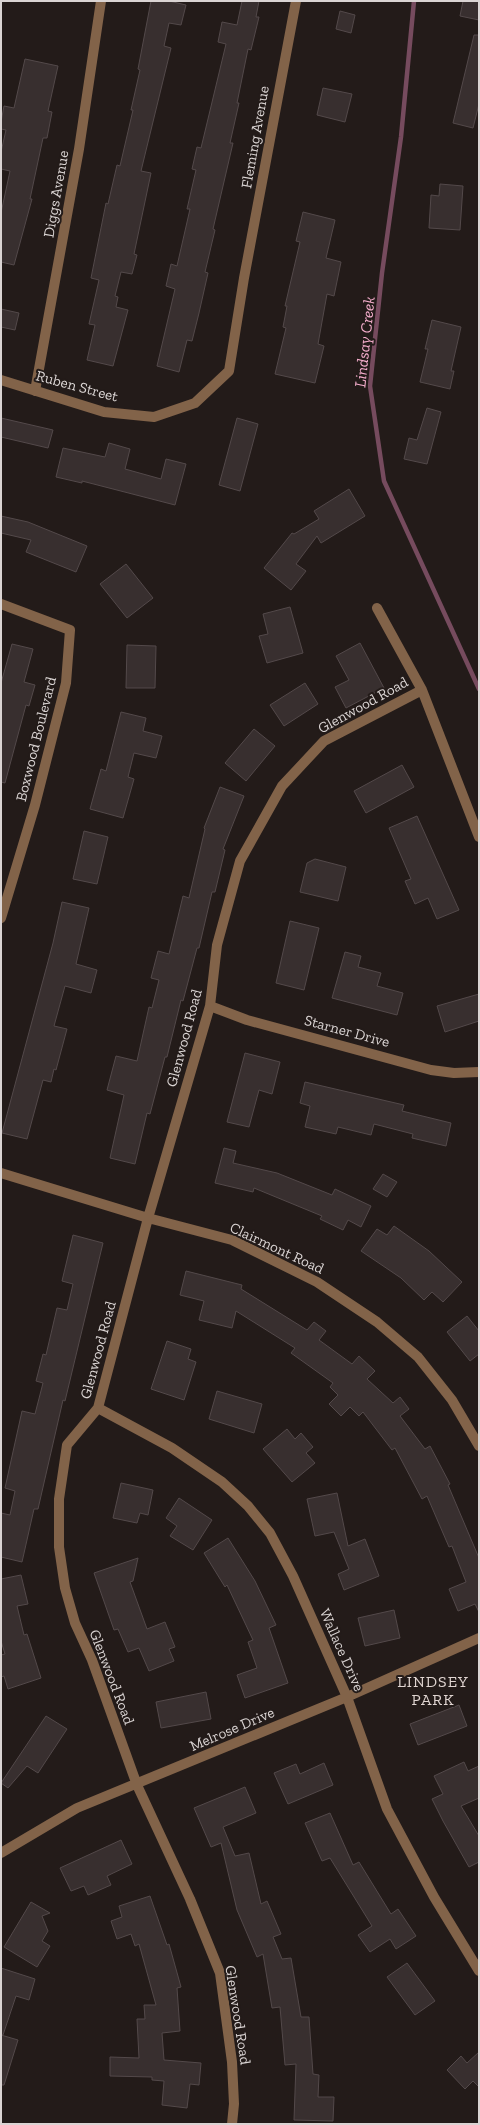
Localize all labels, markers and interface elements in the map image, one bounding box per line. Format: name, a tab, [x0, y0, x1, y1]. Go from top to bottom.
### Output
street label: Fleming Avenue	[237, 84, 273, 190]
street label: Diggs Avenue	[39, 149, 73, 239]
water label: Lindsay Creek	[350, 296, 379, 388]
street label: Ruben Street	[34, 366, 120, 406]
street label: Glenwood Road	[315, 672, 412, 737]
street label: Boxwood Boulevard	[12, 674, 60, 803]
street label: Glenwood Road	[162, 986, 206, 1089]
street label: Starner Drive	[302, 1011, 392, 1051]
street label: Clairmont Road	[227, 1218, 328, 1278]
street label: Glenwood Road	[76, 1298, 120, 1401]
street label: Wallace Drive	[316, 1606, 368, 1694]
street label: Glenwood Road	[86, 1627, 139, 1728]
district label: LINDSEY PARK	[397, 1672, 469, 1709]
street label: Melrose Drive	[187, 1703, 277, 1755]
street label: Glenwood Road	[221, 1964, 255, 2067]

